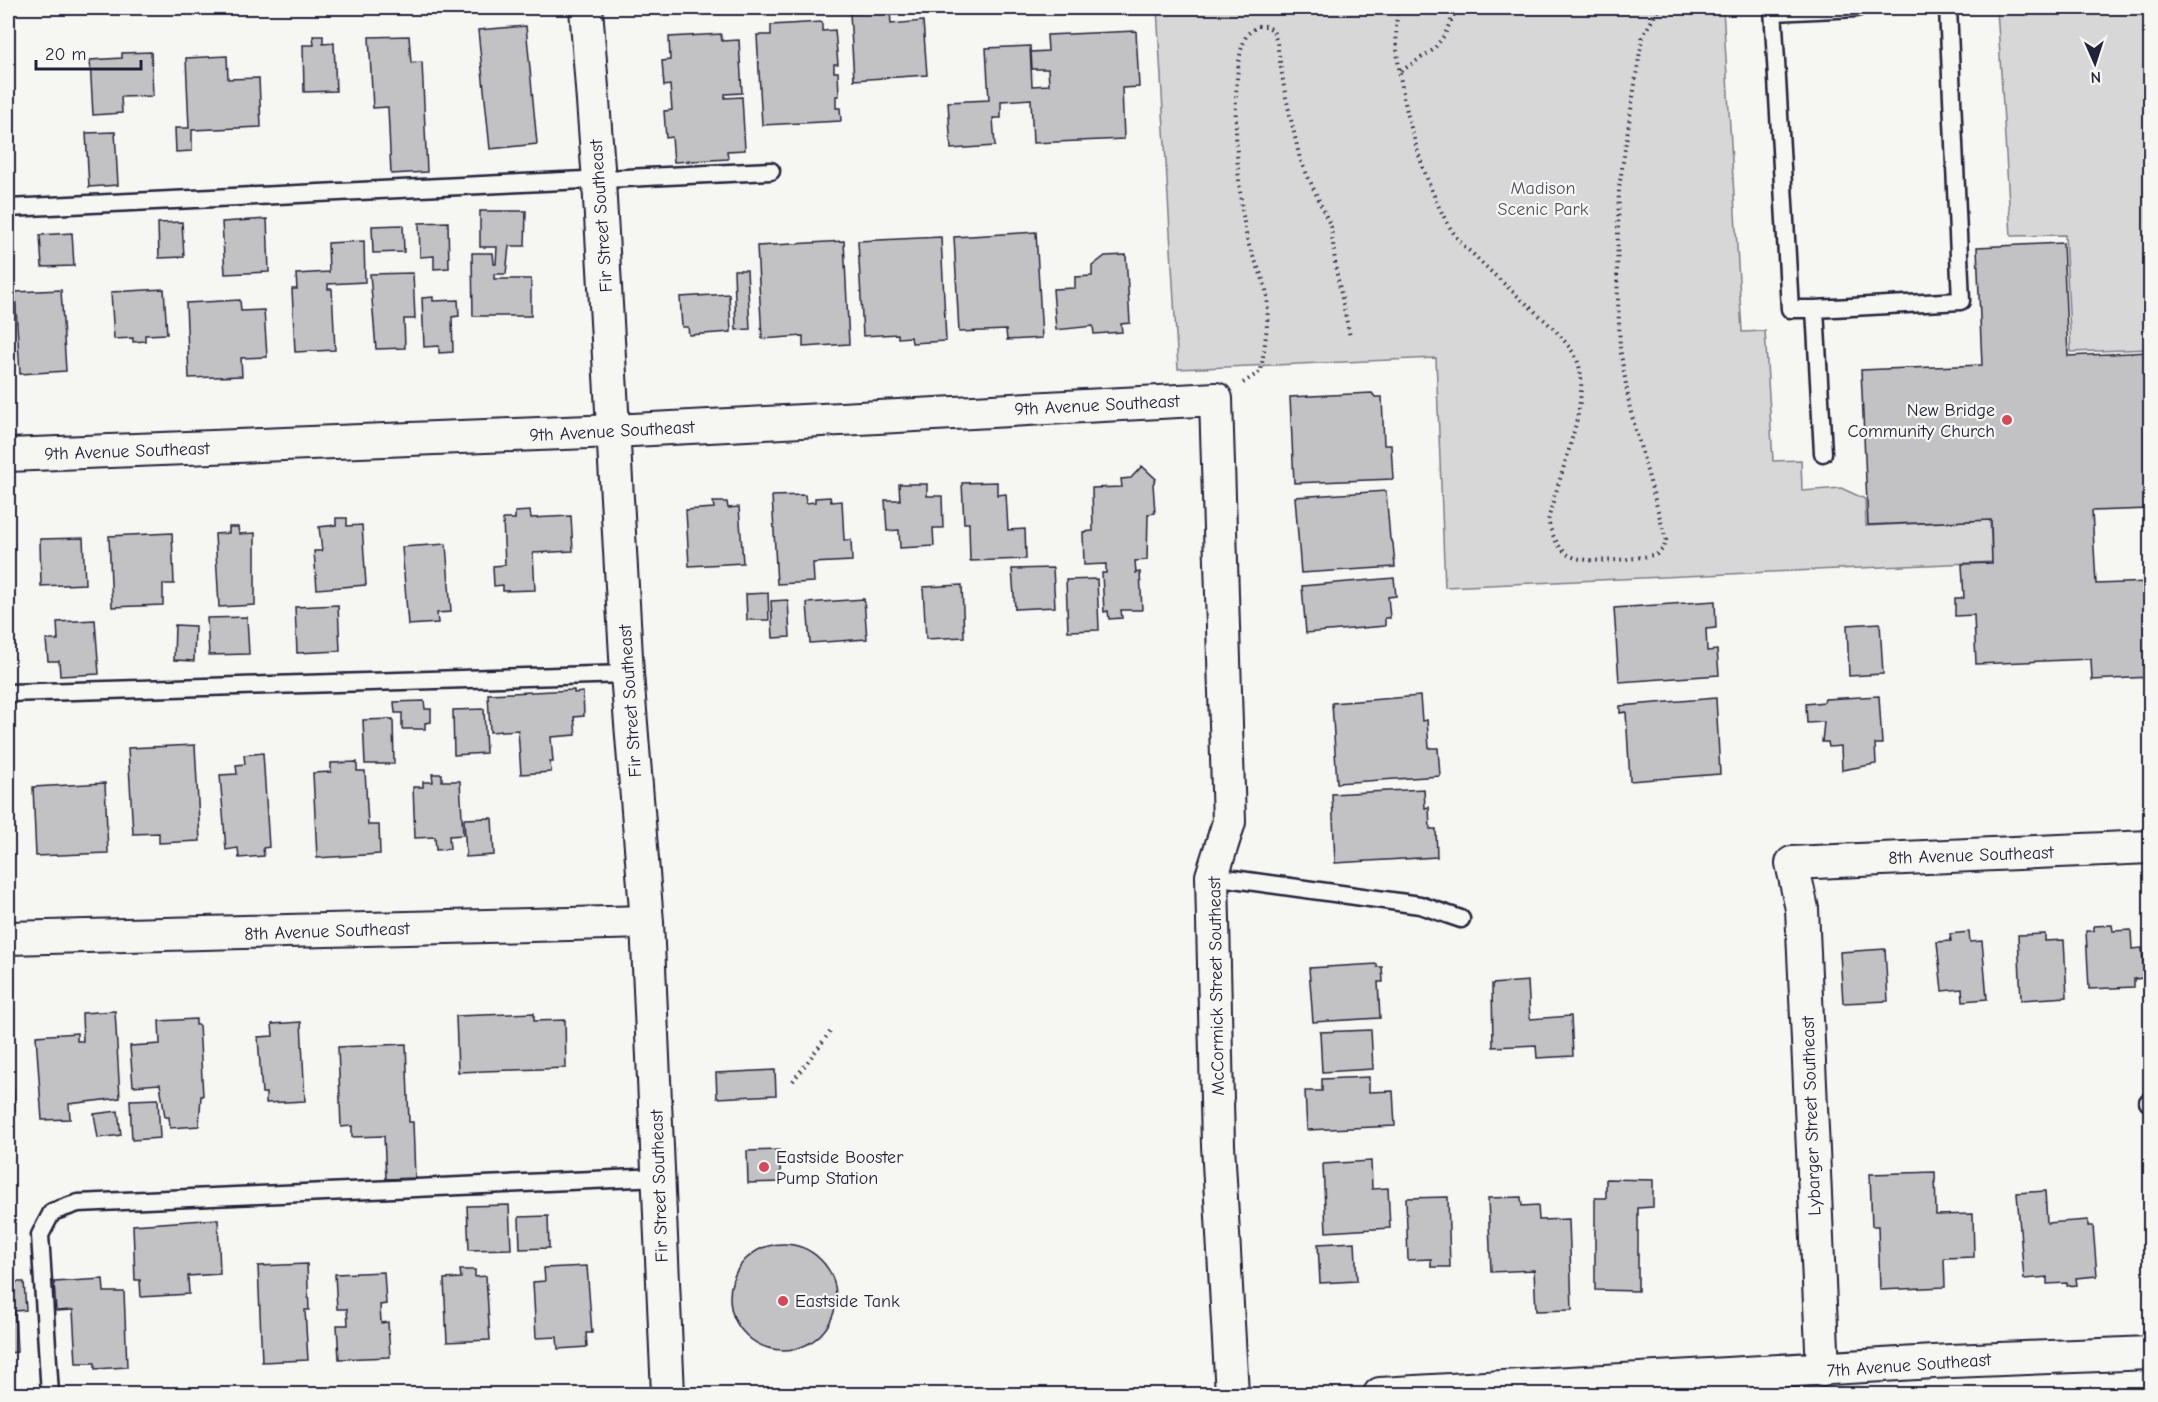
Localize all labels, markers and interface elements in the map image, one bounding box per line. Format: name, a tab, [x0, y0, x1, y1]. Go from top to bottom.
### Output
scale bar	[36, 33, 141, 71]
north arrow	[2065, 33, 2125, 93]
text: 20 m	[45, 44, 86, 65]
text: N	[2090, 68, 2101, 86]
street label: Fir Street Southeast	[586, 138, 617, 293]
park label: Madison Scenic Park	[1498, 178, 1589, 220]
street label: 9th Avenue Southeast	[1014, 391, 1181, 420]
place label: New Bridge Community Church	[1847, 400, 1995, 442]
marker: New Bridge Community Church	[2000, 413, 2014, 427]
street label: 9th Avenue Southeast	[529, 417, 696, 446]
street label: 9th Avenue Southeast	[44, 438, 211, 465]
street label: Fir Street Southeast	[615, 623, 646, 778]
street label: 8th Avenue Southeast	[1888, 842, 2055, 869]
street label: McCormick Street Southeast	[1204, 875, 1229, 1096]
street label: 8th Avenue Southeast	[244, 918, 411, 945]
street label: Lybarger Street Southeast	[1797, 1015, 1825, 1216]
street label: Fir Street Southeast	[646, 1108, 673, 1263]
place label: Eastside Booster Pump Station	[776, 1147, 904, 1189]
marker: Eastside Booster Pump Station	[757, 1160, 771, 1174]
place label: Eastside Tank	[795, 1291, 900, 1312]
marker: Eastside Tank	[776, 1294, 790, 1308]
street label: 7th Avenue Southeast	[1826, 1349, 1993, 1382]

